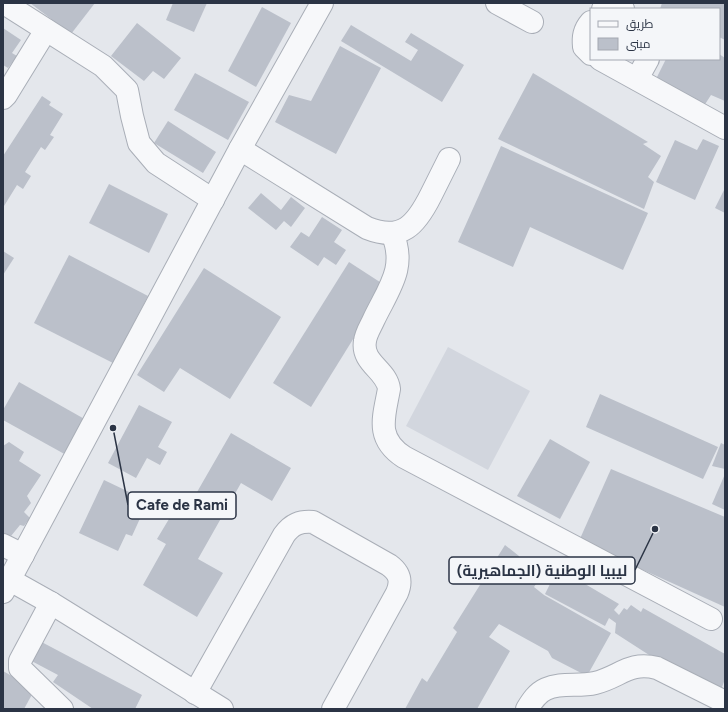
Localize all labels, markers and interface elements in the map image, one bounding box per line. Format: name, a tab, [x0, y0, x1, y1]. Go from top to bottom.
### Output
legend	[590, 8, 720, 60]
text: طريق	[626, 17, 654, 31]
text: مبنى	[626, 37, 651, 51]
callout: Cafe de Rami	[128, 492, 236, 519]
text: Cafe de Rami	[136, 496, 228, 514]
callout: ليبيا الوطنية (الجماهيرية)	[449, 557, 635, 584]
text: ليبيا الوطنية (الجماهيرية)	[457, 562, 627, 580]

